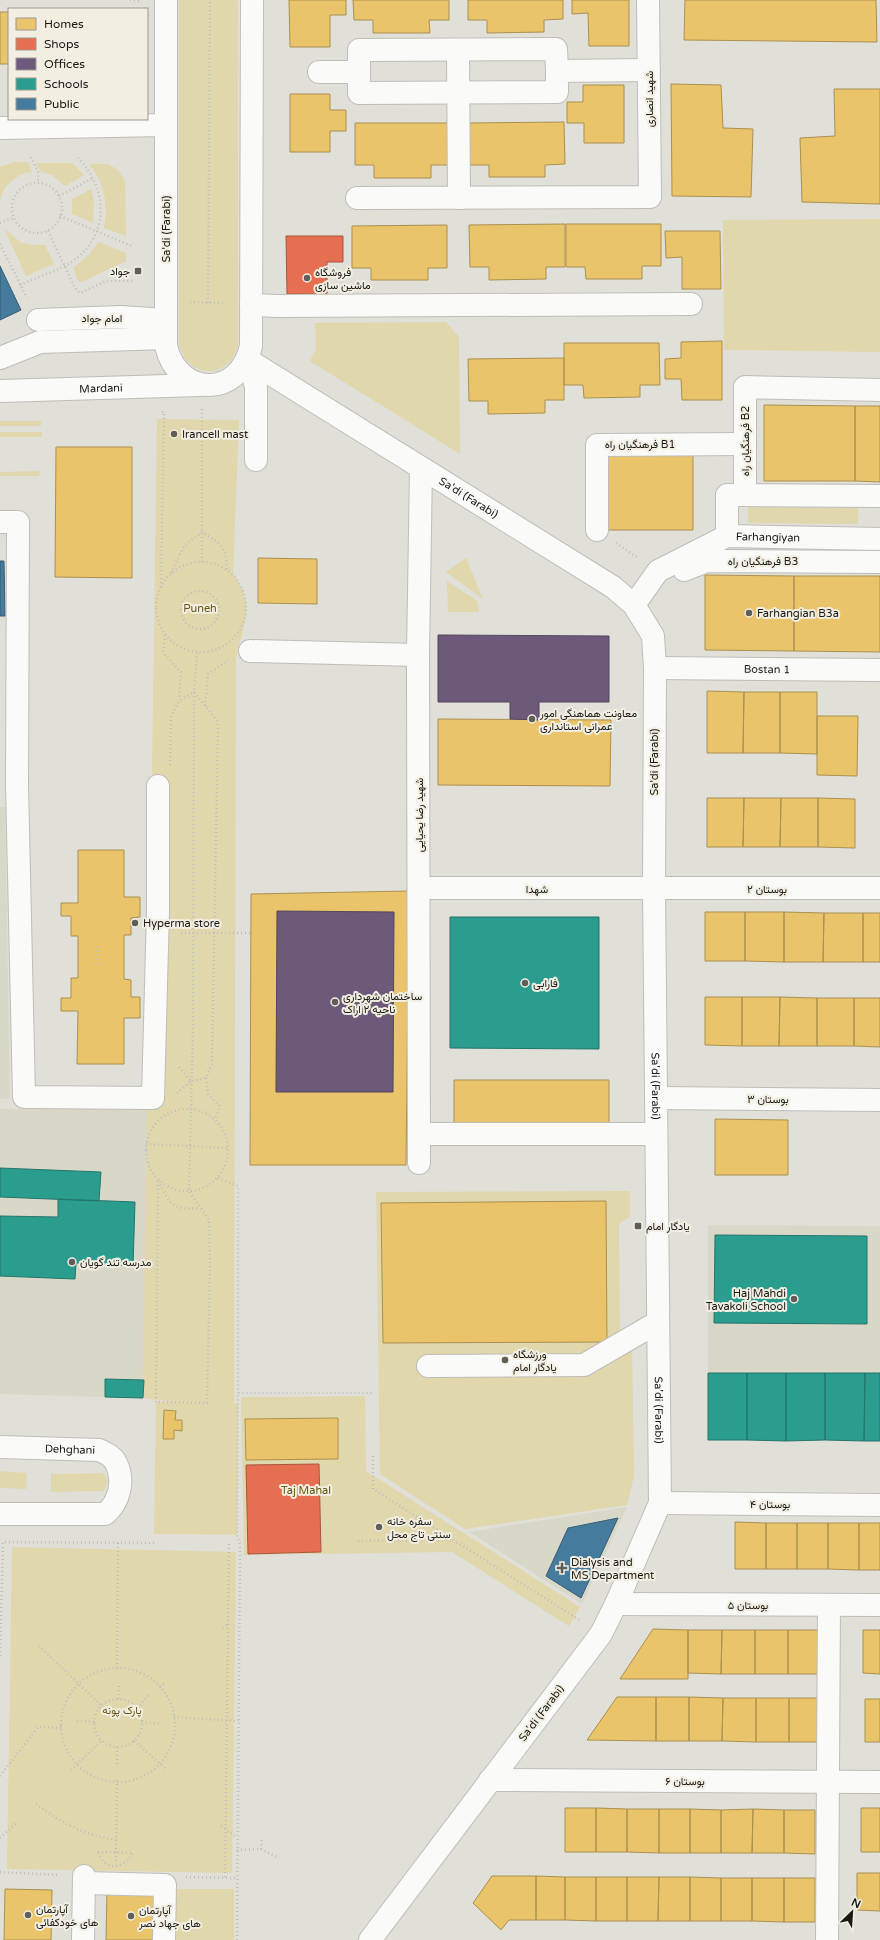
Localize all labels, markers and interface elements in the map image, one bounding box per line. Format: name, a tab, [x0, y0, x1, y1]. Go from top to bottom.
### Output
legend	[8, 8, 148, 120]
text: Homes	[44, 17, 84, 31]
text: Shops	[44, 37, 79, 51]
text: Offices	[44, 57, 85, 71]
street label: شهید انصاری	[643, 70, 656, 127]
text: Schools	[44, 77, 89, 91]
text: Public	[44, 97, 79, 111]
street label: Sa'di (Farabi)	[160, 195, 173, 263]
place label: جواد	[110, 265, 130, 278]
marker: جواد	[133, 266, 143, 276]
place label: فروشگاه ماشین سازی	[315, 266, 371, 292]
marker: فروشگاه ماشین سازی	[302, 273, 312, 283]
street label: امام جواد	[82, 312, 122, 326]
street label: Mardani	[79, 381, 123, 396]
street label: فرهنگیان راه B2	[739, 406, 752, 476]
place label: Irancell mast	[182, 428, 248, 441]
marker: Irancell mast	[169, 429, 179, 439]
street label: فرهنگیان راه B1	[605, 438, 675, 451]
street label: Sa'di (Farabi)	[437, 474, 500, 521]
street label: Farhangiyan	[736, 530, 800, 544]
street label: فرهنگیان راه B3	[728, 555, 798, 568]
park label: Puneh	[183, 602, 217, 615]
place label: Farhangian B3a	[757, 607, 839, 620]
marker: Farhangian B3a	[744, 608, 754, 618]
street label: Bostan 1	[744, 663, 790, 676]
place label: معاونت هماهنگی امور عمرانی استانداری	[539, 707, 637, 733]
marker: معاونت هماهنگی امور عمرانی استانداری	[527, 714, 537, 724]
street label: Sa'di (Farabi)	[648, 728, 661, 796]
street label: شهید رضا یحیایی	[413, 777, 426, 852]
street label: شهدا	[526, 883, 549, 896]
street label: بوستان ۲	[747, 883, 787, 896]
place label: Hyperma store	[143, 917, 220, 930]
marker: Hyperma store	[130, 918, 140, 928]
place label: فارابی	[533, 977, 558, 990]
marker: فارابی	[520, 978, 530, 988]
place label: ساختمان شهرداری ناحیه ۲ اراک	[343, 990, 423, 1016]
marker: ساختمان شهرداری ناحیه ۲ اراک	[330, 997, 340, 1007]
street label: Sa'di (Farabi)	[649, 1052, 662, 1120]
street label: بوستان ۳	[747, 1093, 789, 1106]
place label: یادگار امام	[646, 1220, 690, 1234]
marker: یادگار امام	[633, 1221, 643, 1231]
place label: مدرسه تند گویان	[80, 1256, 152, 1269]
marker: مدرسه تند گویان	[67, 1257, 77, 1267]
place label: Haj Mahdi Tavakoli School	[706, 1287, 786, 1313]
marker: Haj Mahdi Tavakoli School	[789, 1294, 799, 1304]
place label: ورزشگاه یادگار امام	[513, 1348, 557, 1375]
marker: ورزشگاه یادگار امام	[500, 1355, 510, 1365]
street label: Sa'di (Farabi)	[652, 1376, 665, 1444]
street label: Dehghani	[45, 1442, 95, 1457]
park label: Taj Mahal	[281, 1484, 331, 1497]
street label: بوستان ۴	[750, 1498, 790, 1511]
place label: سفره خانه سنتی تاج محل	[387, 1515, 451, 1542]
marker: سفره خانه سنتی تاج محل	[374, 1522, 384, 1532]
place label: Dialysis and MS Department	[571, 1556, 654, 1582]
marker: Dialysis and MS Department	[556, 1562, 568, 1574]
street label: بوستان ۵	[728, 1599, 768, 1612]
street label: Sa'di (Farabi)	[516, 1683, 567, 1744]
park label: پارک پونه	[102, 1704, 142, 1718]
street label: بوستان ۶	[665, 1775, 705, 1788]
north arrow	[832, 1892, 872, 1932]
text: N	[849, 1896, 863, 1911]
place label: آپارتمان های خودکفائی	[36, 1903, 99, 1929]
place label: آپارتمان های جهاد نصر	[138, 1904, 201, 1930]
marker: آپارتمان های خودکفائی	[23, 1910, 33, 1920]
marker: آپارتمان های جهاد نصر	[126, 1911, 136, 1921]

